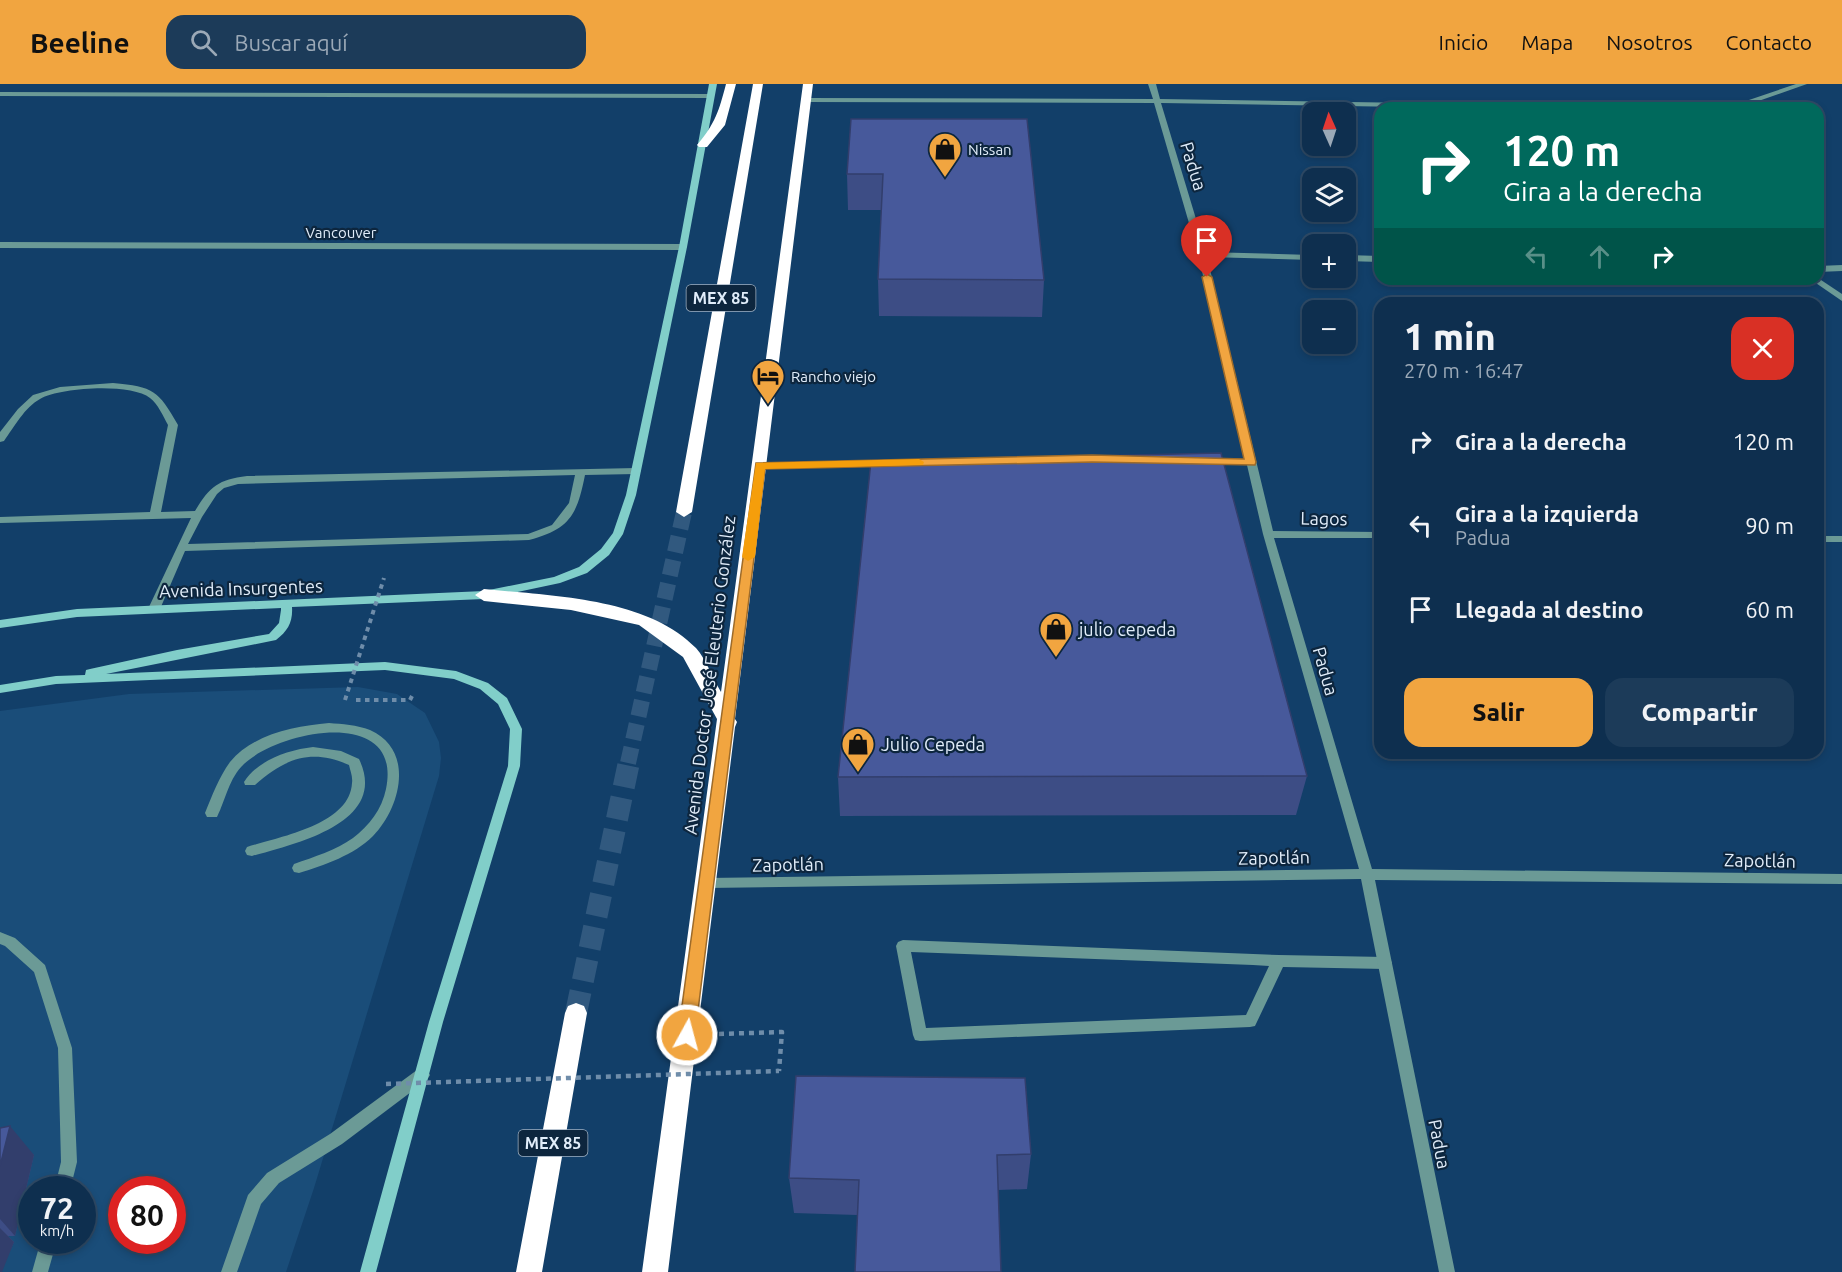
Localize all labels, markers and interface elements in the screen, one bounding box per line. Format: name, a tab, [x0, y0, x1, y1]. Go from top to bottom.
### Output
search box	[166, 15, 586, 69]
icon: search	[187, 26, 220, 59]
text: Beeline	[30, 27, 130, 58]
text: Buscar aquí	[235, 30, 348, 55]
text: Inicio	[1439, 30, 1488, 54]
text: Mapa	[1521, 30, 1573, 54]
text: Nosotros	[1606, 30, 1693, 54]
text: Contacto	[1726, 30, 1812, 54]
north arrow	[1302, 102, 1356, 156]
map controls	[1302, 102, 1356, 354]
icon: right	[1404, 126, 1482, 204]
text: 120 m	[1503, 127, 1620, 174]
shop icon: Nissan	[927, 131, 963, 178]
street label: Padua	[1177, 139, 1211, 193]
place label: Nissan	[968, 141, 1012, 158]
button: layers	[1302, 168, 1356, 222]
text: Gira a la derecha	[1503, 176, 1703, 206]
pin	[1181, 215, 1232, 277]
street label: Vancouver	[305, 224, 377, 241]
icon: arrive	[1190, 224, 1223, 257]
button: +	[1302, 234, 1356, 288]
icon: left	[1520, 240, 1553, 273]
icon: ahead	[1583, 240, 1616, 273]
icon: right	[1646, 240, 1679, 273]
road number: MEX 85	[686, 285, 756, 311]
button: −	[1302, 300, 1356, 354]
text: 1 min	[1404, 316, 1496, 357]
button: close	[1731, 317, 1794, 380]
hotel icon: Rancho viejo	[750, 358, 786, 405]
text: 270 m · 16:47	[1404, 359, 1524, 382]
place label: Rancho viejo	[791, 368, 876, 385]
icon: right	[1404, 425, 1437, 458]
text: Gira a la derecha	[1455, 429, 1627, 454]
text: 120 m	[1733, 429, 1794, 454]
text: Gira a la izquierda	[1455, 501, 1639, 526]
street label: Lagos	[1300, 508, 1348, 528]
icon: left	[1404, 509, 1437, 542]
text: 90 m	[1745, 513, 1794, 538]
street label: Avenida Doctor José Eleuterio González	[680, 514, 738, 836]
text: Padua	[1455, 526, 1510, 549]
street label: Avenida Insurgentes	[159, 575, 323, 601]
icon: arrive	[1404, 593, 1437, 626]
text: Llegada al destino	[1455, 597, 1643, 622]
text: 60 m	[1745, 597, 1794, 622]
shop icon: julio cepeda	[1038, 611, 1074, 658]
place label: julio cepeda	[1077, 619, 1176, 639]
street label: Padua	[1310, 644, 1342, 698]
button: Salir	[1404, 678, 1593, 747]
button: Compartir	[1605, 678, 1794, 747]
shop icon: Julio Cepeda	[840, 726, 876, 773]
place label: Julio Cepeda	[881, 734, 985, 754]
street label: Zapotlán	[1238, 846, 1310, 868]
street label: Zapotlán	[1724, 849, 1796, 871]
street label: Zapotlán	[752, 853, 824, 875]
position arrow	[655, 1003, 719, 1067]
street label: Padua	[1425, 1118, 1455, 1170]
road number: MEX 85	[518, 1130, 588, 1156]
speed limit sign: 80	[108, 1176, 186, 1254]
text: 72	[40, 1191, 74, 1225]
text: km/h	[40, 1222, 74, 1239]

